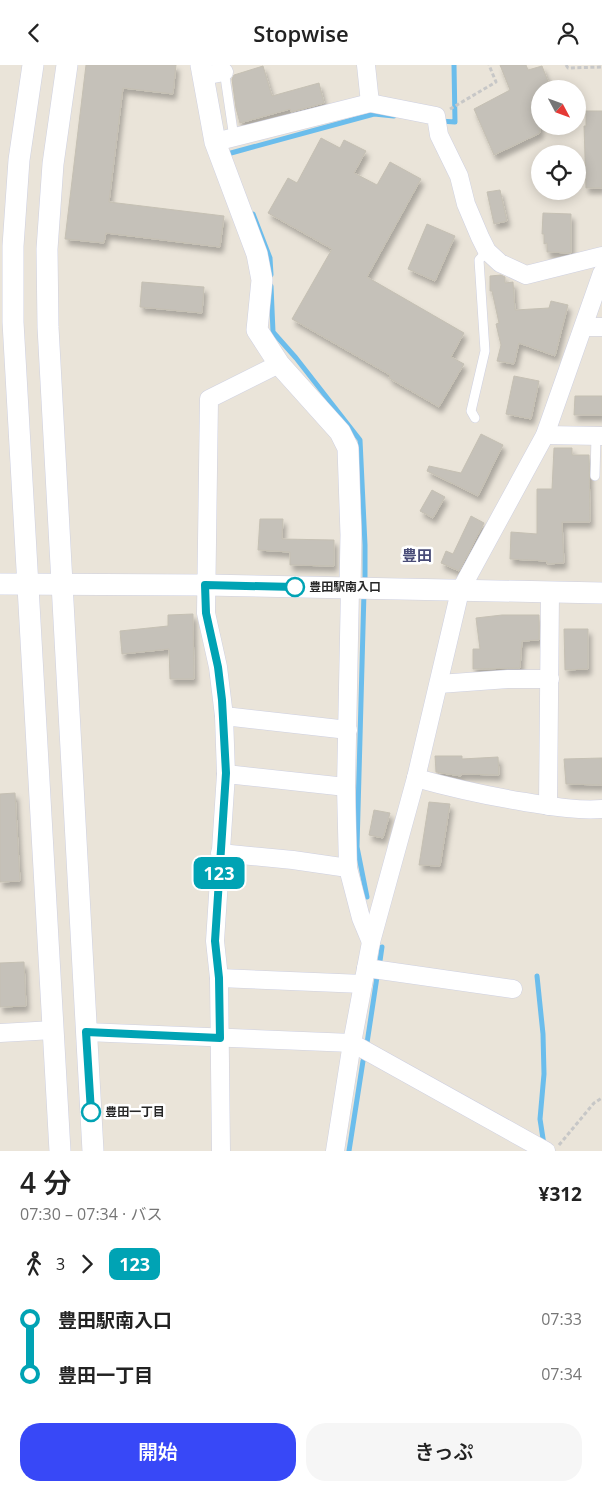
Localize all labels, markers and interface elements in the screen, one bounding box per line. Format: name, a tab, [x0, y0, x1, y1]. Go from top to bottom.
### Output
text: Stopwise	[253, 18, 349, 48]
icon: back	[20, 19, 48, 47]
icon: person	[554, 19, 582, 47]
north arrow	[531, 80, 586, 135]
map controls	[531, 80, 586, 200]
button: locate	[531, 145, 586, 200]
district label: 豊田	[402, 545, 432, 565]
marker: 豊田駅南入口	[285, 577, 305, 597]
place label: 豊田駅南入口	[309, 578, 381, 595]
line badge: 123	[190, 857, 248, 889]
text: 123	[204, 861, 234, 885]
marker: 豊田一丁目	[81, 1102, 101, 1122]
place label: 豊田一丁目	[105, 1103, 165, 1120]
text: 4 分	[20, 1163, 71, 1201]
text: ¥312	[539, 1181, 582, 1207]
text: 07:30 – 07:34 · バス	[20, 1203, 162, 1225]
icon: walk	[20, 1250, 48, 1278]
icon: forward	[73, 1250, 101, 1278]
text: 123	[119, 1252, 150, 1276]
text: 3	[56, 1253, 65, 1275]
text: 豊田駅南入口	[58, 1307, 172, 1333]
text: 07:33	[541, 1308, 582, 1330]
text: 豊田一丁目	[58, 1362, 153, 1388]
text: 07:34	[541, 1363, 582, 1385]
button: 開始	[20, 1423, 296, 1481]
button: きっぷ	[306, 1423, 582, 1481]

